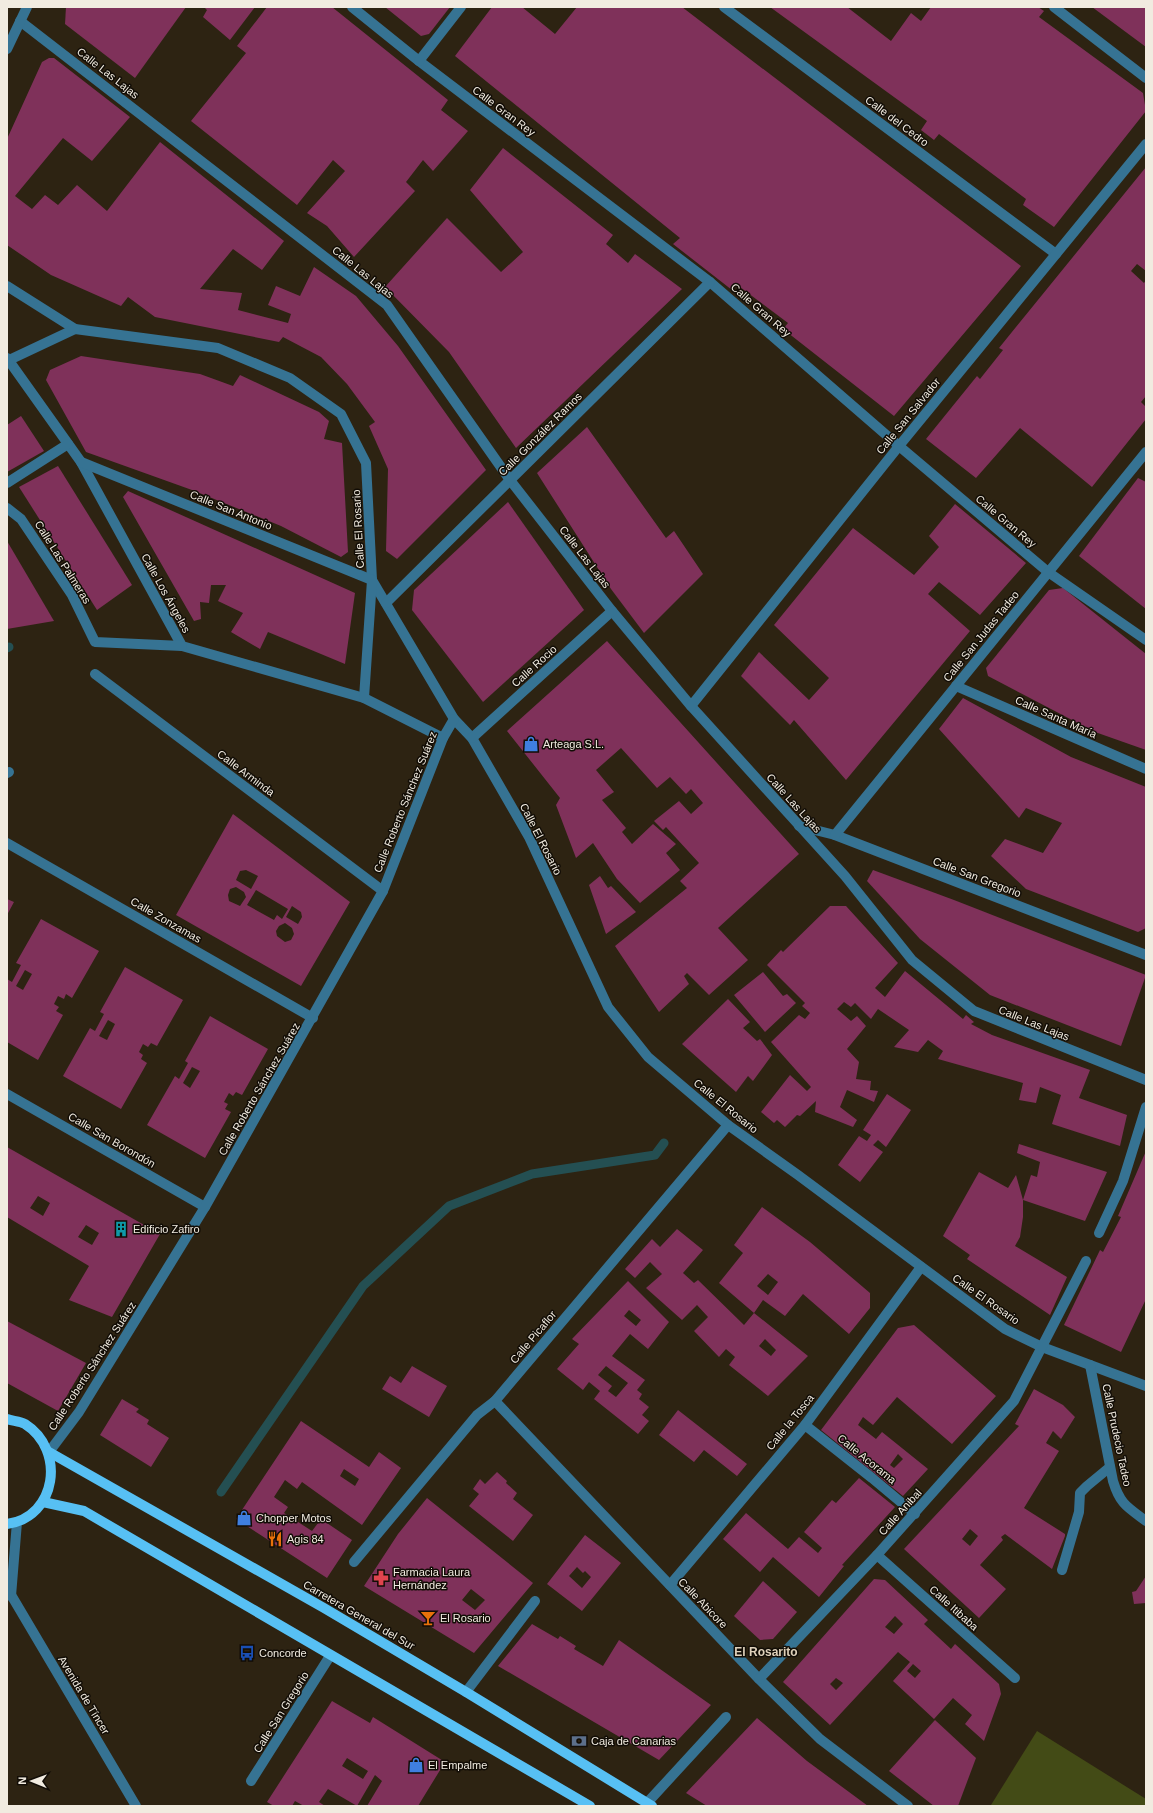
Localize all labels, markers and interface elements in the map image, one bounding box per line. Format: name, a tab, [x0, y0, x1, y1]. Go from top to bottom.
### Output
street label: Calle Las Lajas	[75, 45, 142, 101]
street label: Calle Gran Rey	[470, 84, 538, 139]
street label: Calle del Cedro	[863, 93, 931, 149]
street label: Calle Las Lajas	[330, 244, 396, 301]
street label: Calle Gran Rey	[729, 281, 794, 340]
street label: Calle San Salvador	[874, 375, 943, 456]
street label: Calle González Ramos	[496, 390, 584, 478]
street label: Calle San Antonio	[188, 488, 274, 532]
street label: Calle El Rosario	[350, 489, 366, 569]
street label: Calle Gran Rey	[973, 492, 1039, 550]
street label: Calle Las Palmeras	[33, 518, 94, 606]
street label: Calle Las Lajas	[557, 524, 613, 591]
street label: Calle Los Ángeles	[139, 551, 193, 635]
street label: Calle San Judas Tadeo	[941, 588, 1021, 684]
street label: Calle Rocio	[509, 643, 559, 689]
street label: Calle Santa María	[1013, 694, 1099, 741]
street label: Calle Roberto Sánchez Suárez	[371, 730, 439, 874]
shop icon: Arteaga S.L.	[522, 735, 540, 753]
place label: Arteaga S.L.	[543, 738, 604, 750]
street label: Calle Arminda	[215, 748, 278, 799]
street label: Calle Las Lajas	[764, 771, 824, 835]
street label: Calle El Rosario	[518, 801, 564, 877]
street label: Calle San Gregorio	[931, 855, 1023, 899]
street label: Calle Zonzamas	[129, 895, 204, 945]
street label: Calle Las Lajas	[997, 1003, 1072, 1043]
street label: Calle Roberto Sánchez Suárez	[216, 1021, 302, 1157]
street label: Calle El Rosario	[692, 1077, 760, 1135]
street label: Calle San Borondón	[66, 1110, 158, 1170]
building icon: Edificio Zafiro	[112, 1220, 130, 1238]
place label: Edificio Zafiro	[133, 1223, 200, 1235]
street label: Calle El Rosario	[950, 1271, 1022, 1327]
street label: Calle Roberto Sánchez Suárez	[46, 1299, 138, 1433]
street label: Calle Picaflor	[508, 1308, 559, 1366]
street label: Calle Prudecio Tadeo	[1100, 1383, 1134, 1487]
street label: Calle la Tosca	[764, 1391, 817, 1452]
street label: Calle Acorama	[835, 1432, 899, 1487]
street label: Calle Anibal	[876, 1486, 924, 1538]
shop icon: Chopper Motos	[235, 1509, 253, 1527]
place label: Chopper Motos	[256, 1512, 332, 1524]
restaurant icon: Agis 84	[266, 1530, 284, 1548]
place label: Agis 84	[287, 1533, 324, 1545]
place label: Farmacia Laura Hernández	[393, 1566, 471, 1591]
pharmacy icon: Farmacia Laura Hernández	[372, 1569, 390, 1587]
street label: Calle Abicore	[676, 1576, 730, 1630]
street label: Carretera General del Sur	[301, 1578, 417, 1652]
street label: Calle Itibaba	[927, 1583, 981, 1634]
bar icon: El Rosario	[419, 1609, 437, 1627]
place label: El Rosario	[440, 1612, 491, 1624]
bus stop icon: Concorde	[238, 1644, 256, 1662]
district label: El Rosarito	[734, 1645, 798, 1659]
place label: Concorde	[259, 1647, 307, 1659]
street label: Avenida de Tíncer	[56, 1654, 112, 1736]
street label: Calle San Gregorio	[251, 1669, 311, 1755]
bank icon: Caja de Canarias	[570, 1732, 588, 1750]
place label: Caja de Canarias	[591, 1735, 676, 1747]
shop icon: El Empalme	[407, 1756, 425, 1774]
place label: El Empalme	[428, 1759, 487, 1771]
north arrow	[12, 1761, 52, 1801]
text: N	[16, 1777, 28, 1785]

